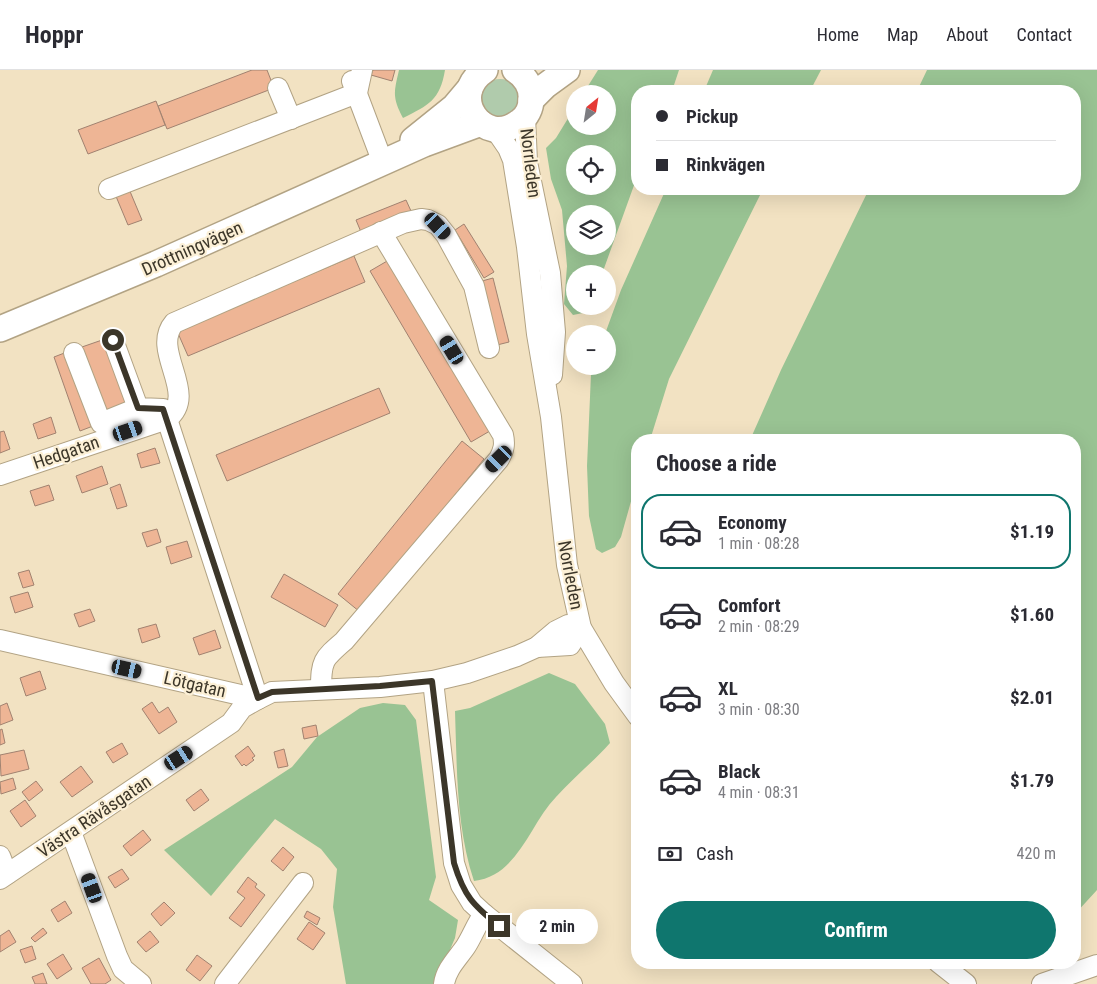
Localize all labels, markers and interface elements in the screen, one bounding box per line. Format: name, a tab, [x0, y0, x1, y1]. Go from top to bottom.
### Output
text: Hoppr	[25, 21, 83, 49]
text: Home	[817, 24, 859, 45]
text: Map	[887, 24, 918, 45]
text: About	[946, 24, 988, 45]
text: Contact	[1016, 24, 1072, 45]
north arrow	[566, 85, 616, 135]
map controls	[566, 85, 616, 375]
text: Pickup	[686, 105, 738, 128]
street label: Norrleden	[516, 127, 546, 199]
button: locate	[566, 145, 616, 195]
text: Rinkvägen	[686, 153, 765, 176]
button: layers	[566, 205, 616, 255]
car	[422, 210, 453, 242]
street label: Drottningvägen	[138, 216, 246, 280]
button: +	[566, 265, 616, 315]
button: −	[566, 325, 616, 375]
route start	[102, 329, 124, 351]
car	[437, 333, 466, 367]
car	[111, 419, 144, 443]
street label: Hedgatan	[30, 431, 102, 473]
car	[483, 443, 514, 475]
text: Choose a ride	[656, 451, 777, 476]
icon: car	[658, 509, 703, 554]
text: Economy	[718, 511, 787, 534]
text: $1.19	[1010, 520, 1054, 543]
text: 1 min · 08:28	[718, 534, 800, 553]
street label: Norrleden	[554, 539, 588, 611]
icon: car	[658, 592, 703, 637]
text: Comfort	[718, 594, 781, 617]
text: $1.60	[1010, 603, 1054, 626]
text: 2 min · 08:29	[718, 617, 800, 636]
car	[110, 658, 143, 680]
street label: Lötgatan	[162, 667, 228, 701]
icon: car	[658, 675, 703, 720]
text: XL	[718, 677, 738, 700]
text: $2.01	[1010, 686, 1054, 709]
text: 3 min · 08:30	[718, 700, 800, 719]
car	[162, 744, 195, 772]
icon: car	[658, 758, 703, 803]
text: Black	[718, 760, 760, 783]
text: $1.79	[1010, 769, 1054, 792]
street label: Västra Rävåsgatan	[33, 770, 155, 862]
text: 4 min · 08:31	[718, 783, 800, 802]
icon: cash	[656, 840, 684, 868]
text: Cash	[696, 842, 734, 865]
text: 420 m	[1017, 844, 1056, 863]
car	[79, 871, 104, 905]
button: Confirm	[656, 901, 1056, 959]
callout: 2 min	[516, 908, 599, 944]
route end	[488, 915, 510, 937]
text: 2 min	[539, 917, 575, 936]

